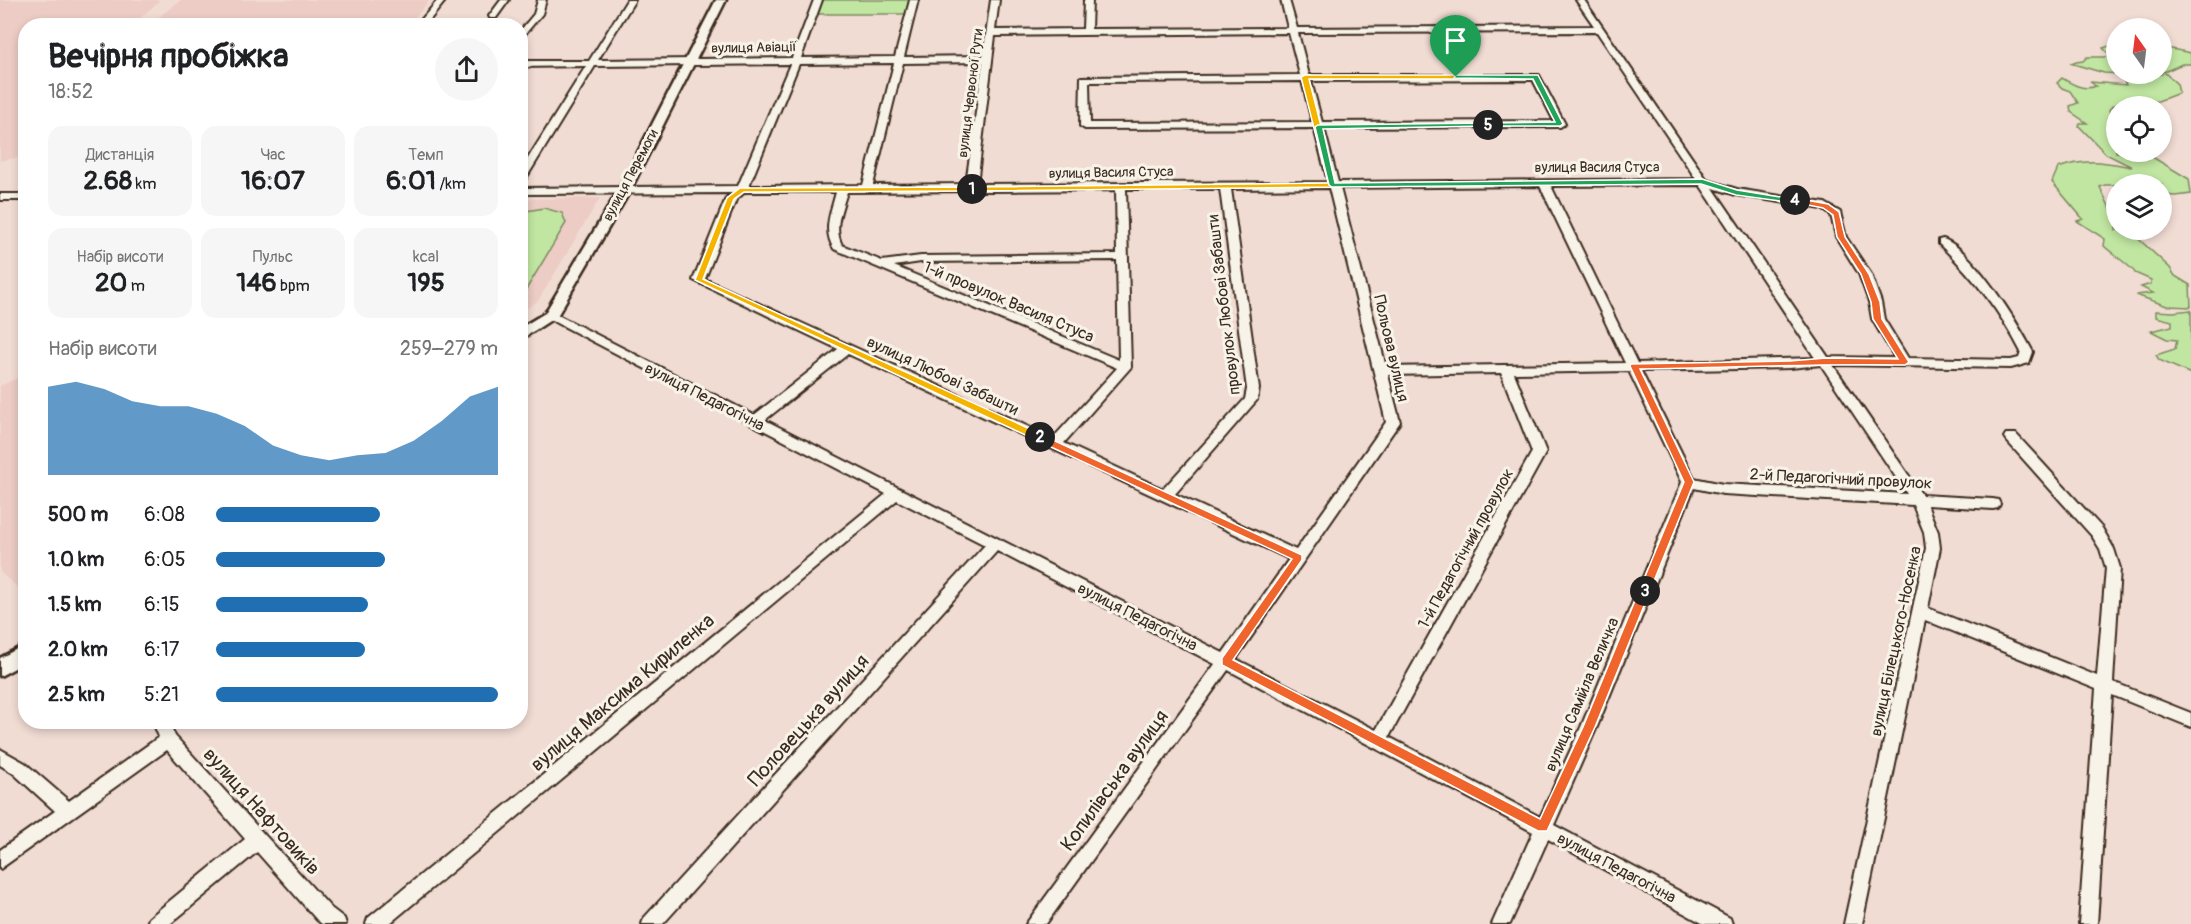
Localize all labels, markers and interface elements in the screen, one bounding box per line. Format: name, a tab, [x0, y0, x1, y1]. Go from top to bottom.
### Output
pin	[1430, 15, 1481, 77]
north arrow	[2106, 18, 2172, 84]
map controls	[2106, 18, 2172, 240]
icon: arrive	[1439, 24, 1472, 57]
street label: вулиця Червоної Рути	[954, 28, 987, 158]
text: Вечірня пробіжка	[48, 36, 289, 77]
button: share	[435, 38, 498, 101]
street label: вулиця Авіації	[711, 38, 797, 57]
text: 18:52	[48, 79, 93, 104]
button: locate	[2106, 96, 2172, 162]
pin: 5	[1473, 110, 1503, 140]
text: 5	[1484, 115, 1492, 135]
street label: вулиця Перемоги	[599, 126, 662, 224]
text: Дистанція	[86, 145, 154, 165]
text: Час	[260, 145, 286, 165]
text: Темп	[408, 145, 444, 165]
street label: вулиця Василя Стуса	[1535, 159, 1659, 176]
street label: вулиця Василя Стуса	[1048, 163, 1174, 182]
text: 2.68	[84, 165, 132, 197]
text: 16:07	[241, 165, 305, 197]
text: 6:01	[386, 165, 436, 197]
text: km	[132, 174, 156, 194]
text: /km	[436, 174, 466, 194]
pin: 1	[957, 174, 987, 204]
button: layers	[2106, 174, 2172, 240]
text: 1	[969, 179, 975, 199]
pin: 4	[1780, 185, 1810, 215]
text: 4	[1790, 190, 1800, 210]
street label: провулок Любові Забашти	[1203, 214, 1245, 396]
text: Набір висоти	[77, 247, 164, 267]
text: Пульс	[253, 247, 293, 267]
text: kcal	[413, 247, 439, 267]
street label: 1-й провулок Василя Стуса	[920, 257, 1097, 347]
text: 20	[95, 267, 127, 299]
text: 146	[236, 267, 277, 299]
text: 195	[407, 267, 445, 299]
text: m	[127, 276, 145, 296]
text: bpm	[277, 276, 310, 296]
street label: Польова вулиця	[1369, 293, 1413, 404]
street label: вулиця Любові Забашти	[864, 332, 1022, 420]
text: Набір висоти	[48, 336, 157, 361]
text: 259–279 m	[400, 336, 498, 361]
street label: вулиця Педагогічна	[641, 358, 768, 436]
pin: 2	[1025, 422, 1055, 452]
text: 2	[1036, 427, 1044, 447]
street label: 2-й Педагогічний провулок	[1749, 464, 1933, 494]
street label: 1-й Педагогічний провулок	[1414, 465, 1518, 632]
text: 500 m	[48, 502, 108, 527]
text: 6:08	[144, 502, 185, 527]
street label: вулиця Білецького-Носенка	[1866, 544, 1926, 738]
text: 1.0 km	[48, 547, 104, 572]
text: 6:05	[144, 547, 185, 572]
pin: 3	[1630, 576, 1660, 606]
street label: вулиця Педагогічна	[1074, 578, 1201, 656]
text: 3	[1641, 581, 1649, 601]
text: 1.5 km	[48, 592, 101, 617]
text: 6:15	[144, 592, 180, 617]
street label: вулиця Максима Кириленка	[525, 608, 719, 777]
street label: вулиця Самійла Величка	[1540, 614, 1623, 774]
text: 2.0 km	[48, 637, 108, 662]
text: 6:17	[144, 637, 179, 662]
street label: Половецька вулиця	[742, 649, 874, 792]
text: 2.5 km	[48, 682, 105, 707]
text: 5:21	[144, 682, 179, 707]
street label: Копилівська вулиця	[1055, 705, 1174, 856]
street label: вулиця Нафтовиків	[198, 742, 326, 880]
street label: вулиця Педагогічна	[1554, 828, 1679, 908]

